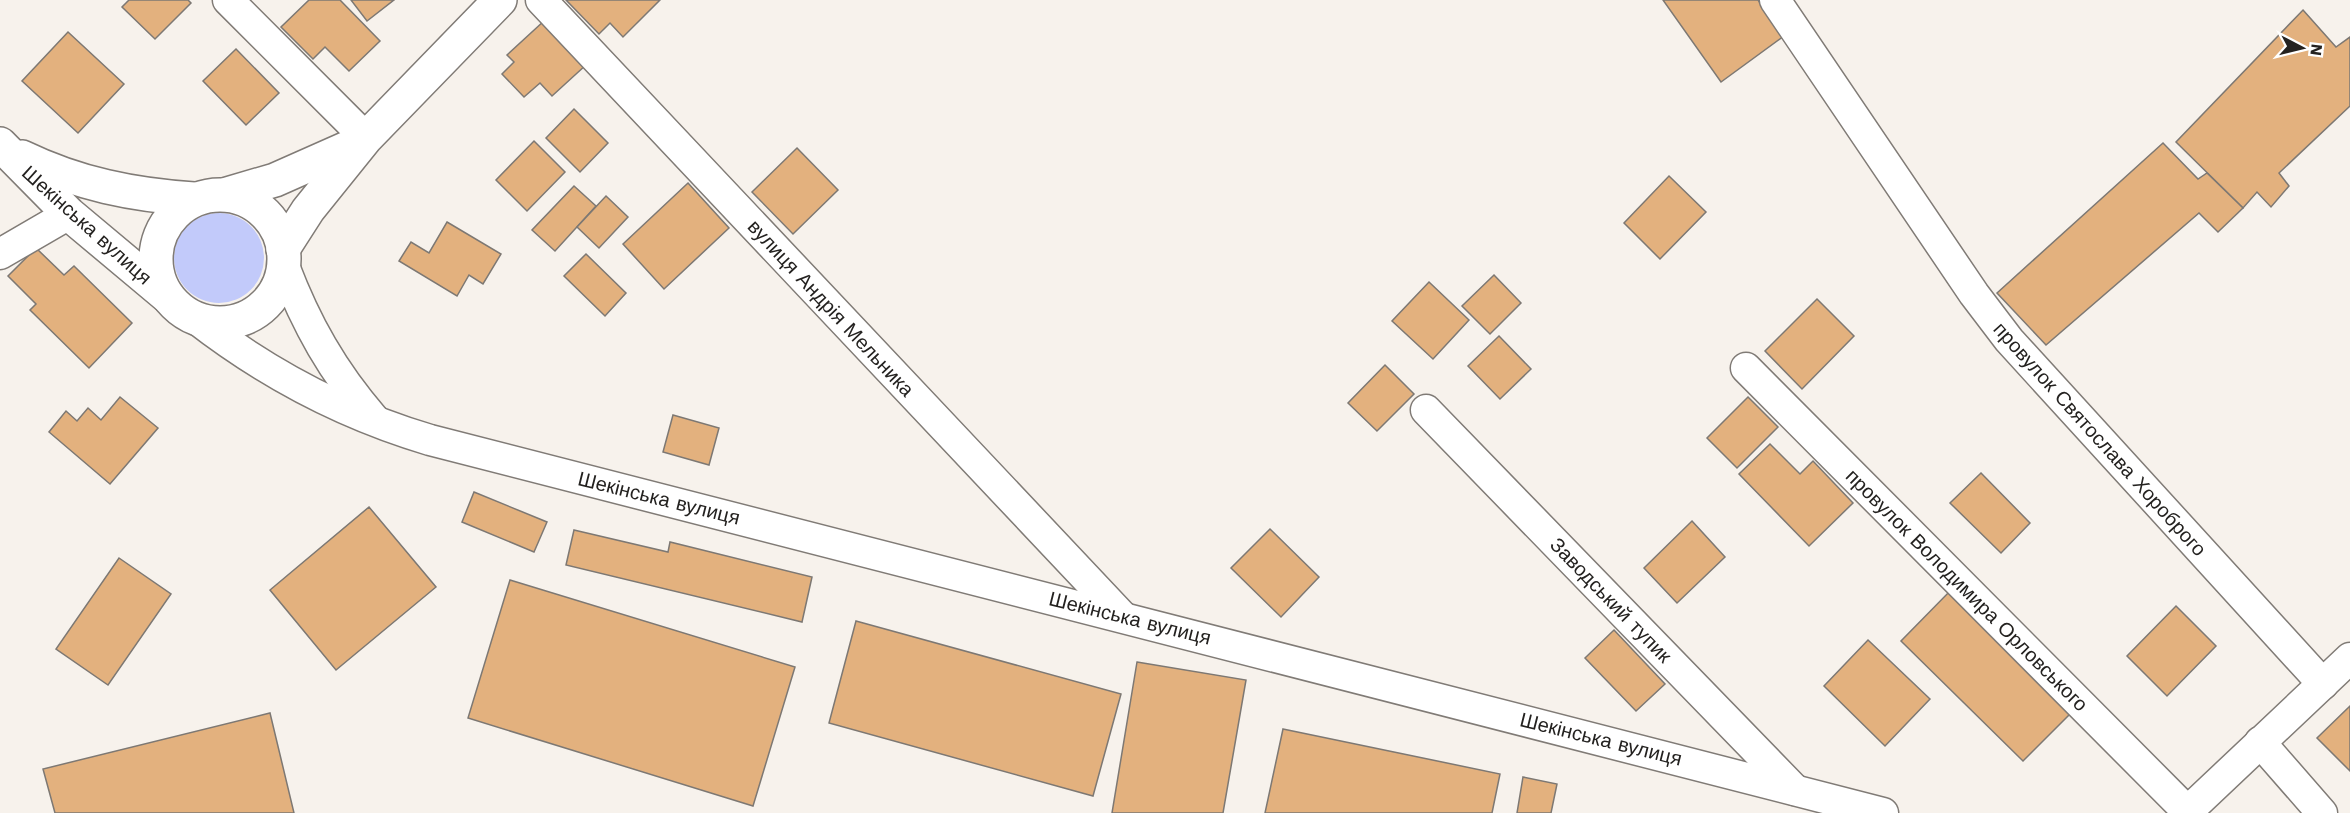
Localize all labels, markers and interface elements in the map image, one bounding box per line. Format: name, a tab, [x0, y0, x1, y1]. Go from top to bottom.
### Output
north arrow	[2272, 18, 2332, 78]
text: N	[2306, 43, 2327, 57]
street label: Шекінська вулиця	[17, 161, 157, 289]
street label: вулиця Андрія Мельника	[743, 215, 920, 402]
street label: провулок Святослава Хороброго	[1989, 317, 2211, 561]
street label: провулок Володимира Орловського	[1841, 464, 2093, 716]
street label: Шекінська вулиця	[576, 466, 742, 530]
street label: Заводський тупик	[1545, 533, 1677, 668]
street label: Шекінська вулиця	[1047, 586, 1213, 650]
street label: Шекінська вулиця	[1518, 707, 1684, 771]

